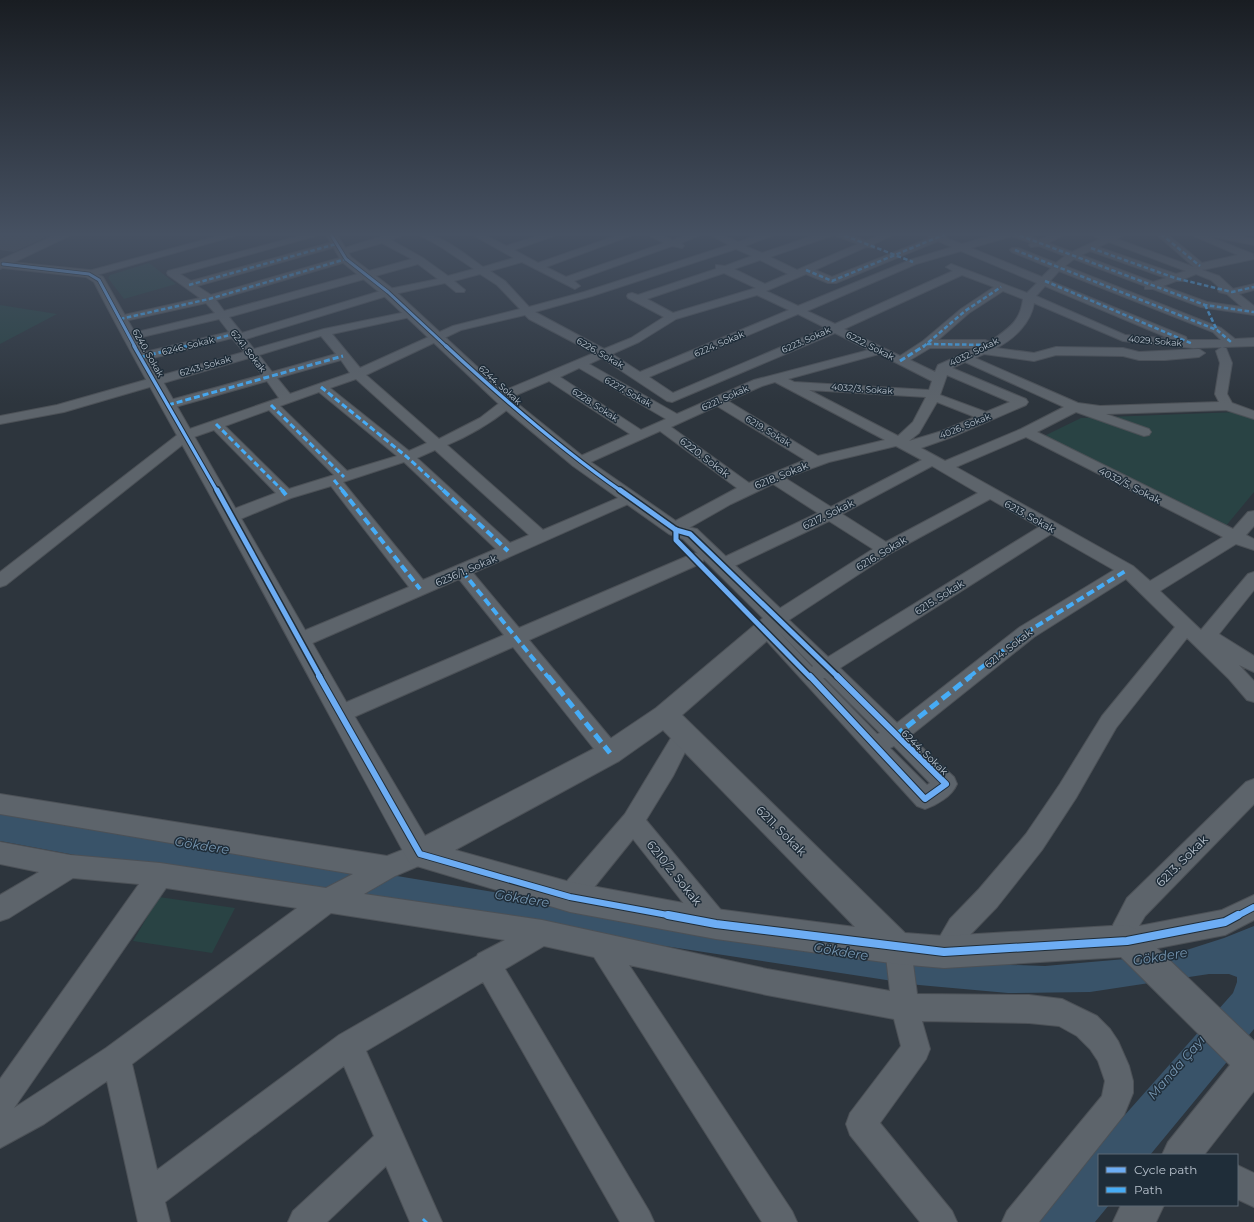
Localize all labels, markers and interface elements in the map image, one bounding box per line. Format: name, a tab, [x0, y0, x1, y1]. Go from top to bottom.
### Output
street label: 6223. Sokak	[780, 324, 832, 355]
street label: 6240. Sokak	[130, 327, 167, 379]
street label: 6241. Sokak	[228, 327, 269, 375]
street label: 6224. Sokak	[692, 328, 746, 359]
street label: 6222. Sokak	[844, 329, 897, 363]
street label: 4029. Sokak	[1128, 333, 1183, 348]
street label: 6246. Sokak	[161, 334, 216, 357]
street label: 6226. Sokak	[575, 335, 626, 371]
street label: 4032. Sokak	[947, 335, 1001, 368]
street label: 6243. Sokak	[178, 353, 232, 378]
street label: 6244. Sokak	[477, 363, 524, 407]
street label: 6227. Sokak	[603, 374, 654, 409]
street label: 4032/3. Sokak	[831, 381, 894, 396]
street label: 6221. Sokak	[700, 382, 751, 413]
street label: 6228. Sokak	[570, 386, 621, 424]
street label: 4026. Sokak	[938, 410, 992, 441]
street label: 6219. Sokak	[744, 413, 793, 449]
street label: 6220. Sokak	[677, 434, 732, 480]
street label: 6218. Sokak	[752, 459, 810, 492]
street label: 4032/5. Sokak	[1096, 464, 1163, 507]
street label: 6217. Sokak	[800, 496, 856, 532]
street label: 6213. Sokak	[1002, 497, 1057, 536]
street label: 6216. Sokak	[854, 533, 909, 574]
street label: 6236/1. Sokak	[433, 552, 499, 589]
street label: 6215. Sokak	[912, 577, 966, 618]
street label: 6214. Sokak	[982, 626, 1035, 671]
street label: 6244. Sokak	[899, 727, 951, 778]
street label: 6211. Sokak	[753, 802, 810, 859]
street label: 6213. Sokak	[1153, 831, 1211, 890]
water label: Gökdere	[173, 833, 231, 857]
street label: 6210/2. Sokak	[644, 837, 706, 909]
water label: Gökdere	[493, 886, 551, 910]
water label: Gökdere	[812, 939, 870, 963]
water label: Gökdere	[1131, 944, 1189, 968]
water label: Manda Çayı	[1144, 1032, 1208, 1102]
legend	[1098, 1154, 1238, 1206]
text: Cycle path	[1134, 1162, 1197, 1177]
text: Path	[1134, 1182, 1163, 1197]

